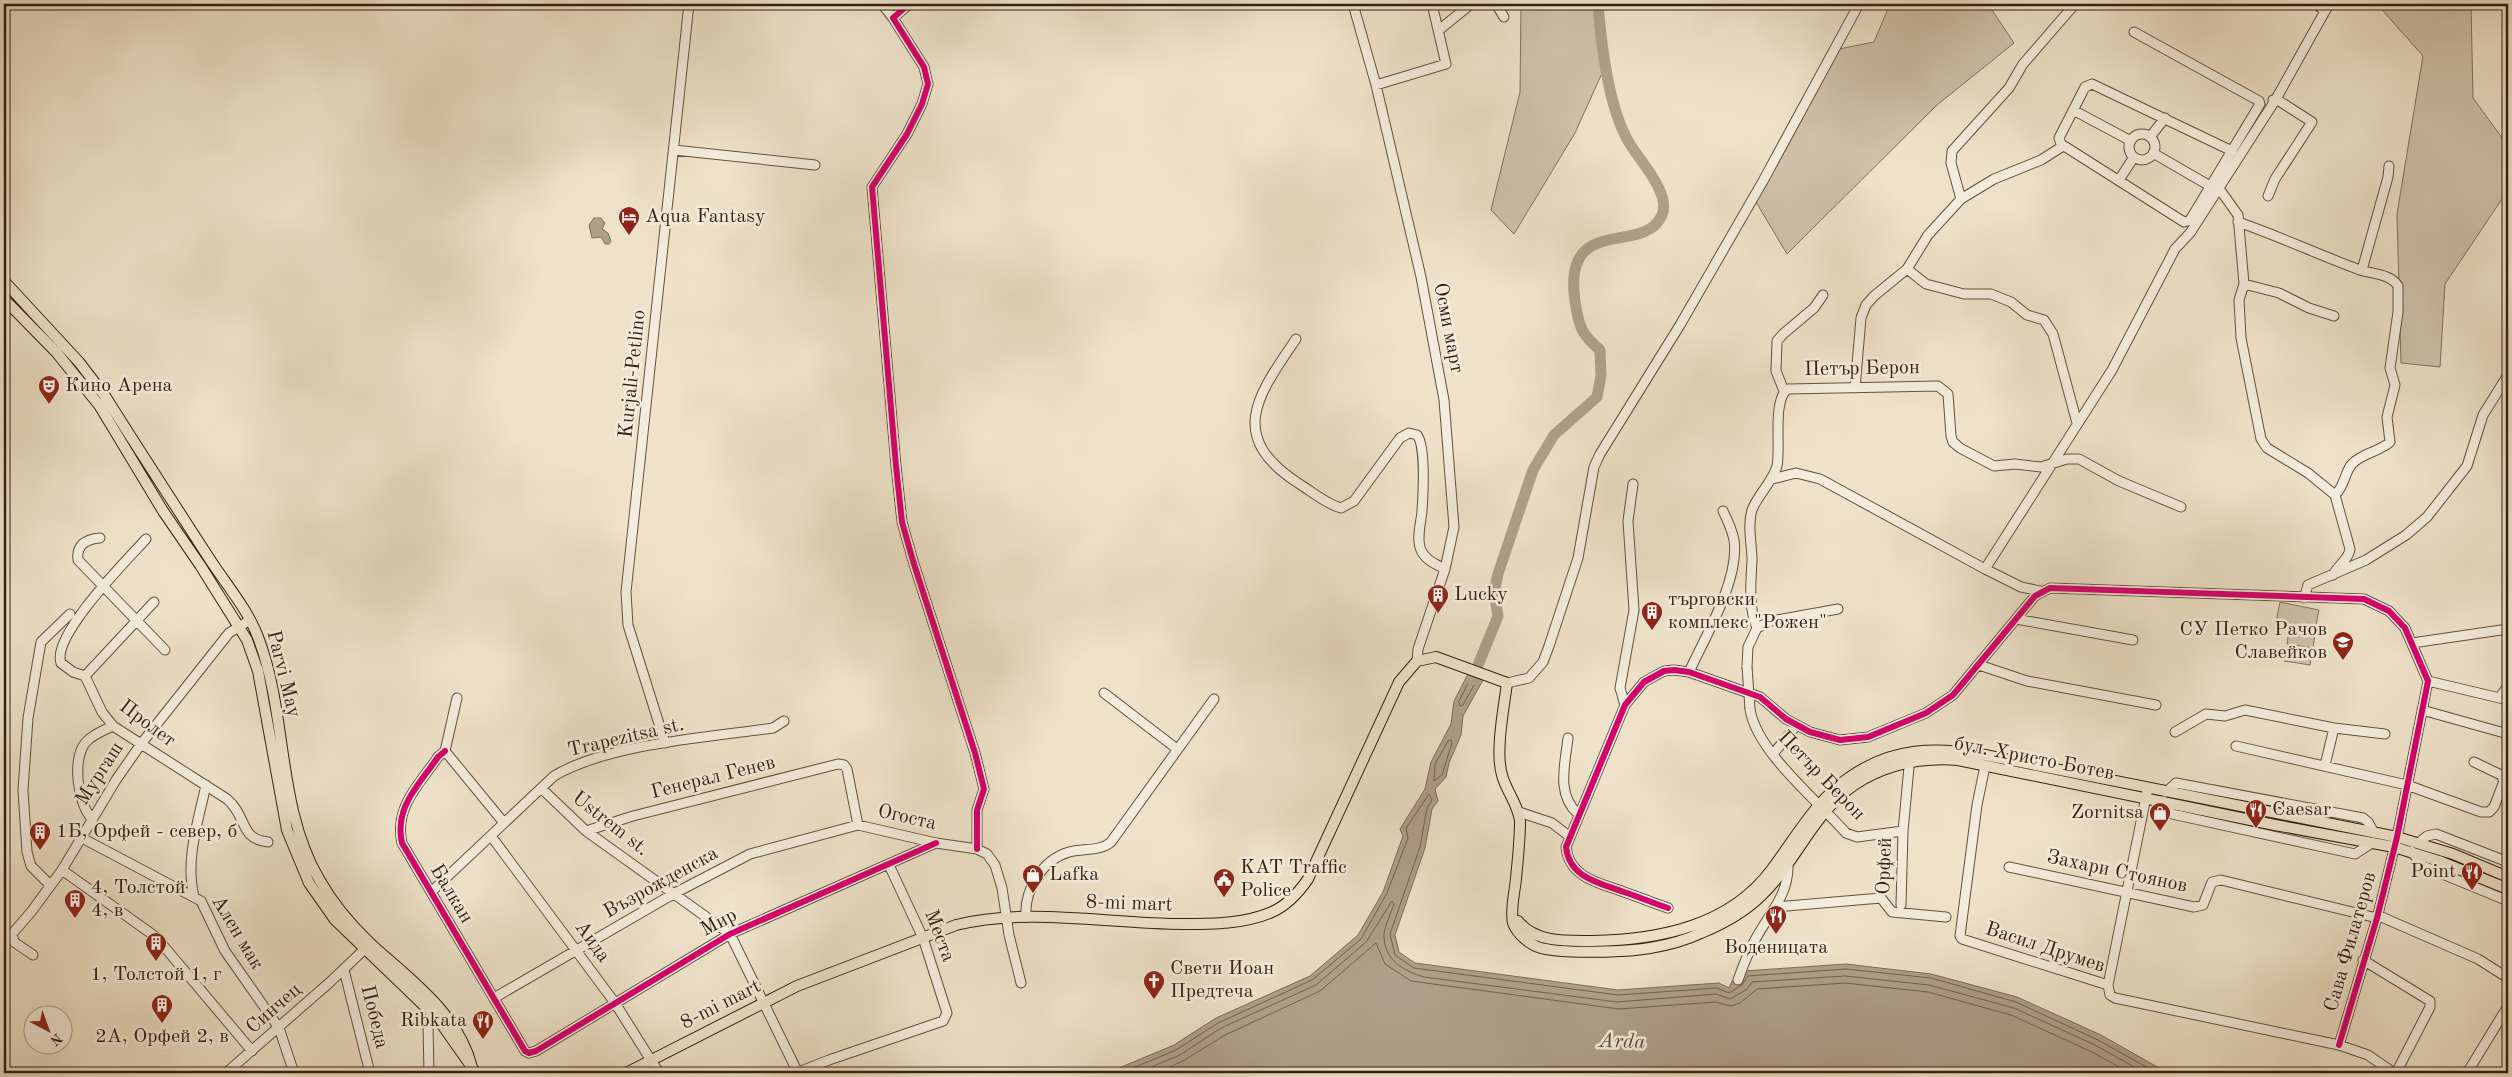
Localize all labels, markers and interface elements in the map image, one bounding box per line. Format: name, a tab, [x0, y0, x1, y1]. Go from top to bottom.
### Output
hotel icon: Aqua Fantasy	[617, 205, 641, 236]
place label: Aqua Fantasy	[645, 207, 766, 227]
street label: Осми март	[1429, 281, 1467, 375]
street label: Kurjali-Petlino	[616, 309, 650, 439]
street label: Петър Берон	[1804, 358, 1920, 380]
theatre icon: Кино Арена	[37, 374, 61, 405]
place label: Кино Арена	[65, 376, 173, 396]
building icon: Lucky	[1426, 583, 1450, 614]
place label: Lucky	[1454, 585, 1508, 605]
place label: търговски комплекс "Рожен"	[1668, 590, 1827, 633]
building icon: търговски комплекс "Рожен"	[1640, 600, 1664, 631]
place label: СУ Петко Рачов Славейков	[2180, 620, 2327, 663]
street label: Parvi May	[262, 628, 304, 720]
school or university icon: СУ Петко Рачов Славейков	[2331, 630, 2355, 661]
street label: Пролет	[115, 697, 179, 751]
street label: Trapezitsa st.	[566, 715, 686, 761]
street label: Петър Берон	[1774, 727, 1868, 825]
street label: бул. Христо Ботев	[1952, 734, 2116, 784]
street label: Мургаш	[72, 739, 128, 809]
street label: Генерал Генев	[649, 753, 777, 803]
street label: Ustrem st.	[568, 788, 652, 860]
restaurant icon: Caesar	[2244, 798, 2268, 829]
place label: Caesar	[2272, 800, 2331, 820]
shop icon: Zornitsa	[2148, 801, 2172, 832]
street label: Огоста	[876, 802, 938, 834]
place label: Zornitsa	[2071, 803, 2144, 823]
building icon: 1Б, Орфей - север, б	[28, 820, 52, 851]
place label: 1Б, Орфей - север, б	[56, 822, 237, 842]
street label: Орфей	[1874, 837, 1896, 895]
street label: Възрожденска	[600, 843, 722, 923]
street label: Захари Стоянов	[2045, 847, 2189, 897]
place label: KAT Traffic Police	[1240, 858, 1347, 901]
restaurant icon: Point	[2460, 860, 2484, 891]
street label: Балкан	[426, 861, 476, 927]
place label: Point	[2410, 862, 2456, 882]
shop icon: Lafka	[1021, 863, 1045, 894]
place label: Lafka	[1049, 865, 1099, 885]
public building icon: KAT Traffic Police	[1212, 867, 1236, 898]
street label: Сава Филатеров	[2321, 870, 2381, 1014]
place label: 4, Толстой 4, в	[91, 878, 186, 921]
building icon: 4, Толстой 4, в	[63, 888, 87, 919]
street label: Ален мак	[207, 892, 267, 974]
street label: 8-mi mart	[1085, 892, 1173, 916]
restaurant icon: Воденицата	[1764, 904, 1788, 935]
street label: Мир	[698, 905, 740, 941]
street label: Места	[920, 907, 958, 965]
street label: Аида	[570, 918, 614, 966]
street label: Васил Друмев	[1983, 919, 2107, 977]
building icon: 1, Толстой 1, г	[144, 931, 168, 962]
place label: Воденицата	[1724, 938, 1828, 958]
place label: Свети Иоан Предтеча	[1170, 959, 1274, 1002]
place label: 1, Толстой 1, г	[90, 965, 222, 985]
church icon: Свети Иоан Предтеча	[1142, 969, 1166, 1000]
street label: 8-mi mart	[678, 976, 764, 1034]
street label: Синчец	[243, 980, 305, 1038]
street label: Победа	[356, 983, 392, 1051]
building icon: 2А, Орфей 2, в	[150, 993, 174, 1024]
north arrow	[22, 1004, 72, 1054]
restaurant icon: Ribkata	[471, 1009, 495, 1040]
place label: Ribkata	[400, 1011, 467, 1031]
place label: 2А, Орфей 2, в	[95, 1027, 229, 1047]
text: N	[47, 1030, 65, 1048]
water label: Arda	[1597, 1031, 1646, 1053]

